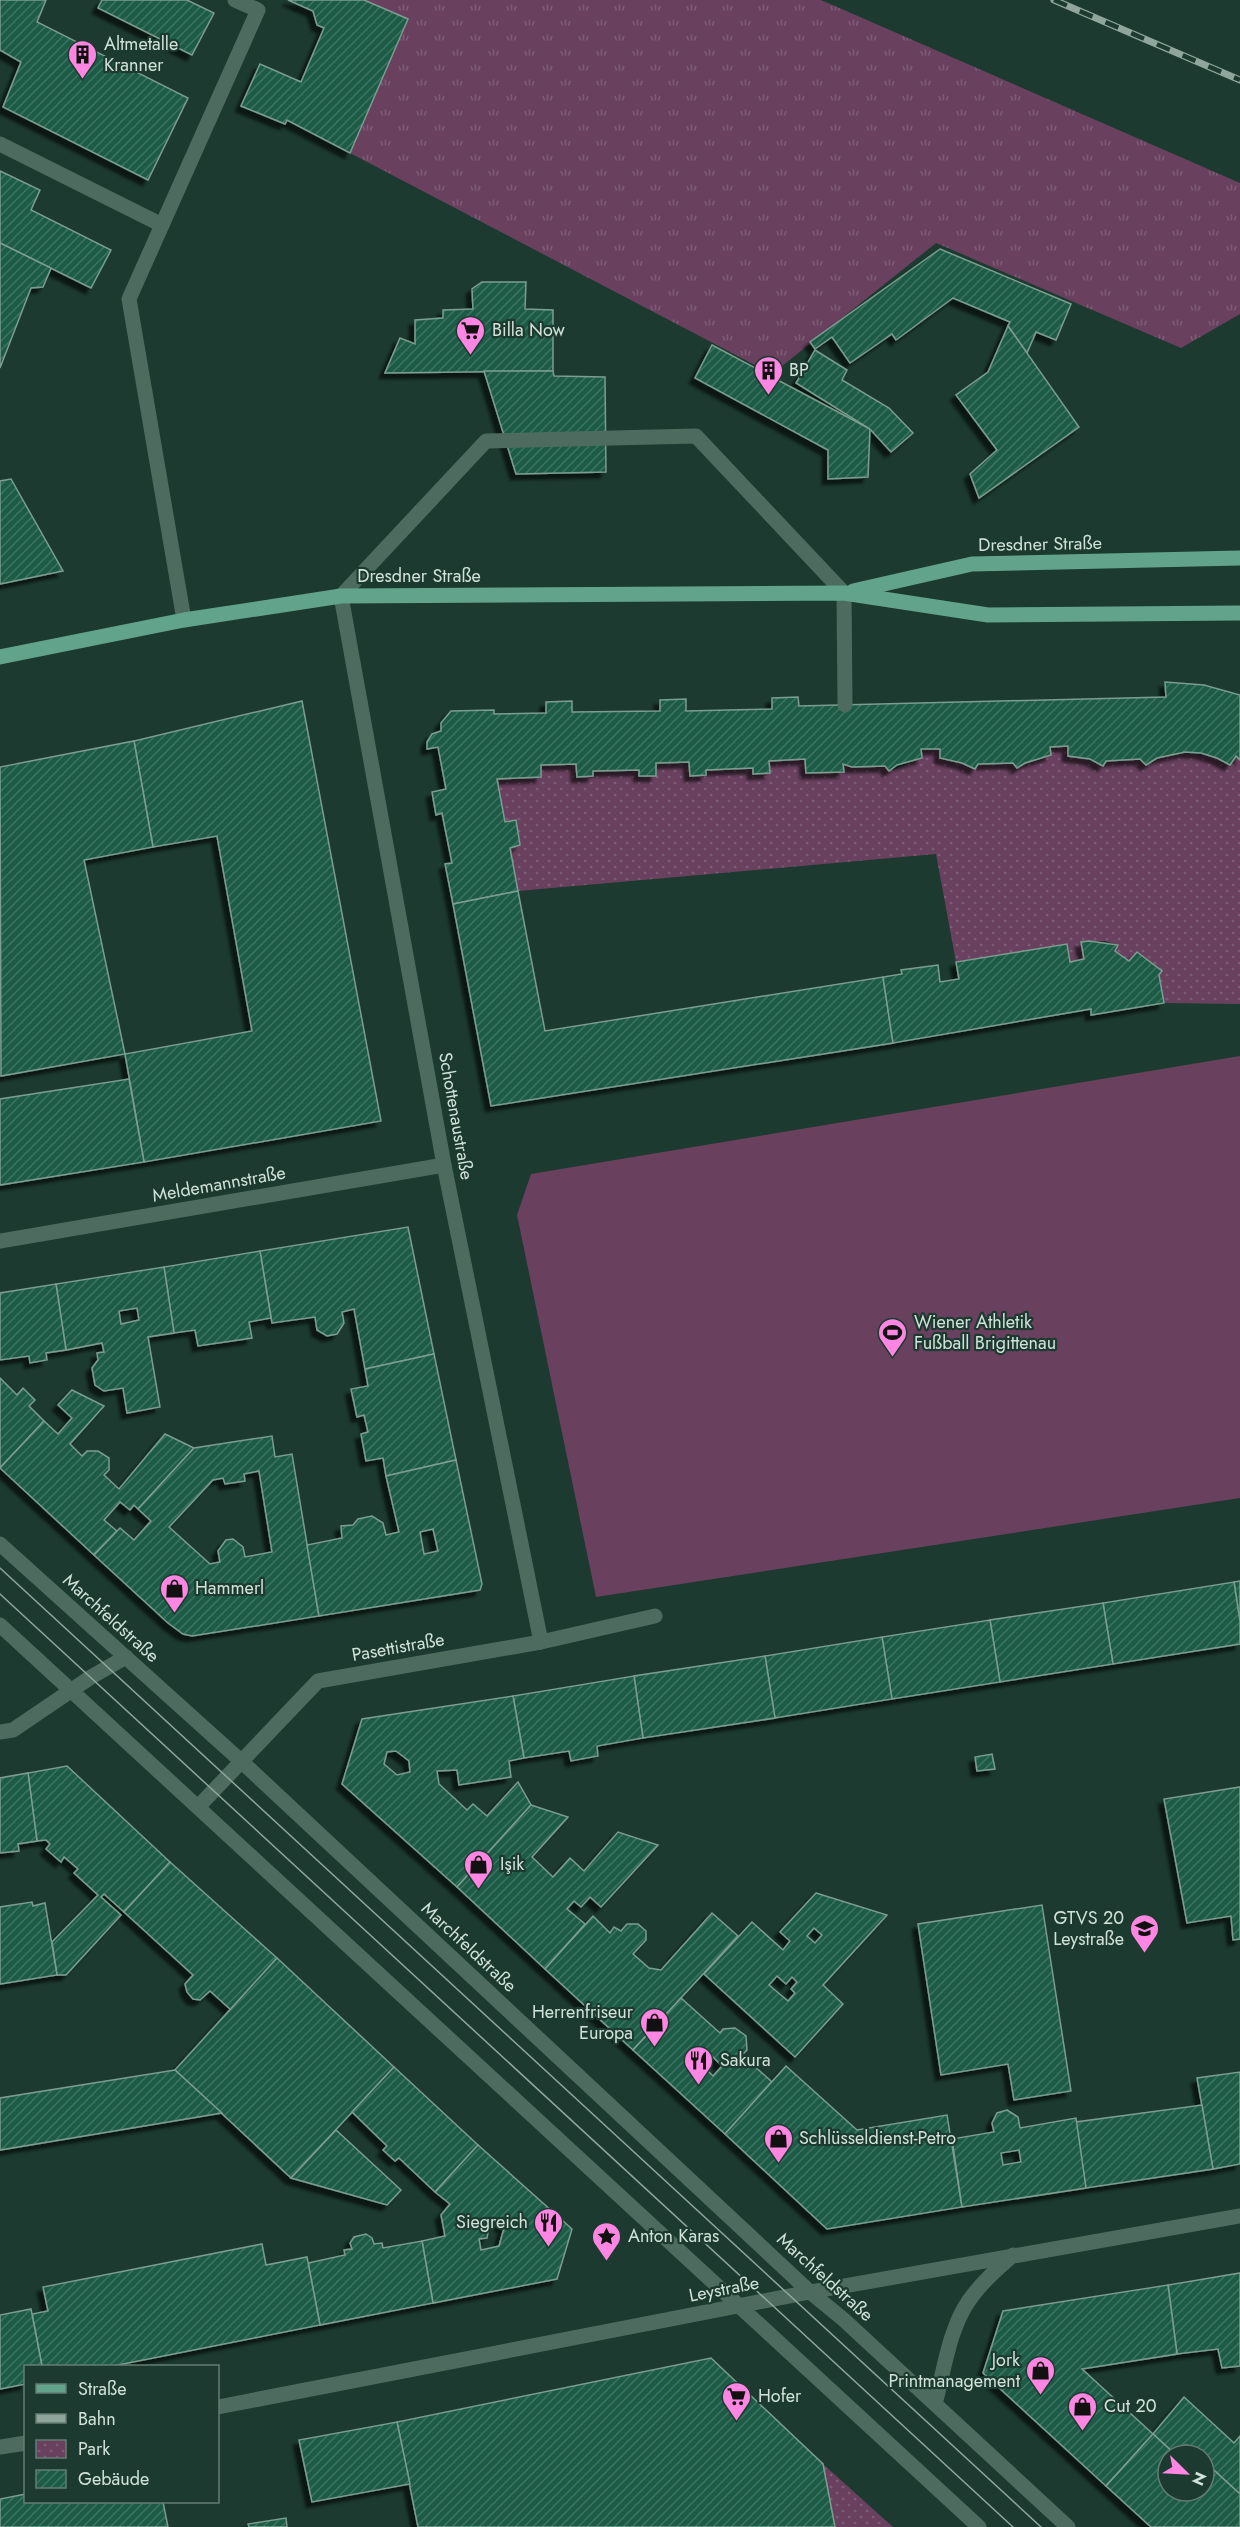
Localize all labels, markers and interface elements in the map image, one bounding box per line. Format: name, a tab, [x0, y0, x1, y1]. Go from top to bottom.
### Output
place label: Altmetalle Kranner	[104, 31, 178, 78]
building icon: Altmetalle Kranner	[67, 38, 99, 80]
supermarket icon: Billa Now	[455, 314, 487, 356]
place label: Billa Now	[492, 317, 566, 343]
building icon: BP	[752, 354, 784, 396]
place label: BP	[789, 357, 809, 383]
street label: Dresdner Straße	[978, 530, 1102, 558]
street label: Dresdner Straße	[357, 563, 481, 589]
street label: Schottenaustraße	[432, 1050, 480, 1182]
street label: Meldemannstraße	[150, 1159, 288, 1209]
place label: Wiener Athletik Fußball Brigittenau	[914, 1309, 1056, 1356]
sports icon: Wiener Athletik Fußball Brigittenau	[877, 1316, 909, 1358]
street label: Marchfeldstraße	[57, 1568, 165, 1668]
shop icon: Hammerl	[158, 1572, 190, 1614]
place label: Hammerl	[195, 1575, 264, 1601]
street label: Pasettistraße	[350, 1626, 446, 1668]
shop icon: Işik	[463, 1848, 495, 1890]
place label: Işik	[500, 1851, 524, 1877]
street label: Marchfeldstraße	[416, 1896, 522, 1998]
place label: GTVS 20 Leystraße	[1053, 1905, 1124, 1952]
school or university icon: GTVS 20 Leystraße	[1129, 1912, 1161, 1954]
place label: Herrenfriseur Europa	[532, 1999, 634, 2046]
shop icon: Herrenfriseur Europa	[638, 2006, 670, 2048]
restaurant icon: Sakura	[683, 2044, 715, 2086]
place label: Sakura	[720, 2047, 771, 2073]
shop icon: Schlüsseldienst-Petro	[762, 2122, 794, 2164]
place label: Schlüsseldienst-Petro	[799, 2125, 956, 2151]
restaurant icon: Siegreich	[533, 2206, 565, 2248]
place label: Siegreich	[456, 2209, 528, 2235]
place icon: Anton Karas	[591, 2220, 623, 2262]
place label: Anton Karas	[628, 2223, 719, 2249]
street label: Marchfeldstraße	[771, 2227, 879, 2327]
street label: Leystraße	[687, 2269, 761, 2309]
place label: Jork Printmanagement	[888, 2347, 1021, 2394]
shop icon: Jork Printmanagement	[1025, 2354, 1057, 2396]
legend	[24, 2365, 219, 2503]
text: Straße	[78, 2376, 126, 2402]
supermarket icon: Hofer	[721, 2380, 753, 2422]
place label: Hofer	[758, 2383, 802, 2409]
shop icon: Cut 20	[1067, 2390, 1099, 2432]
place label: Cut 20	[1104, 2393, 1157, 2419]
text: Bahn	[78, 2406, 116, 2432]
text: Park	[78, 2436, 110, 2462]
north arrow	[1156, 2443, 1216, 2503]
text: Gebäude	[78, 2466, 149, 2492]
text: N	[1186, 2468, 1212, 2489]

